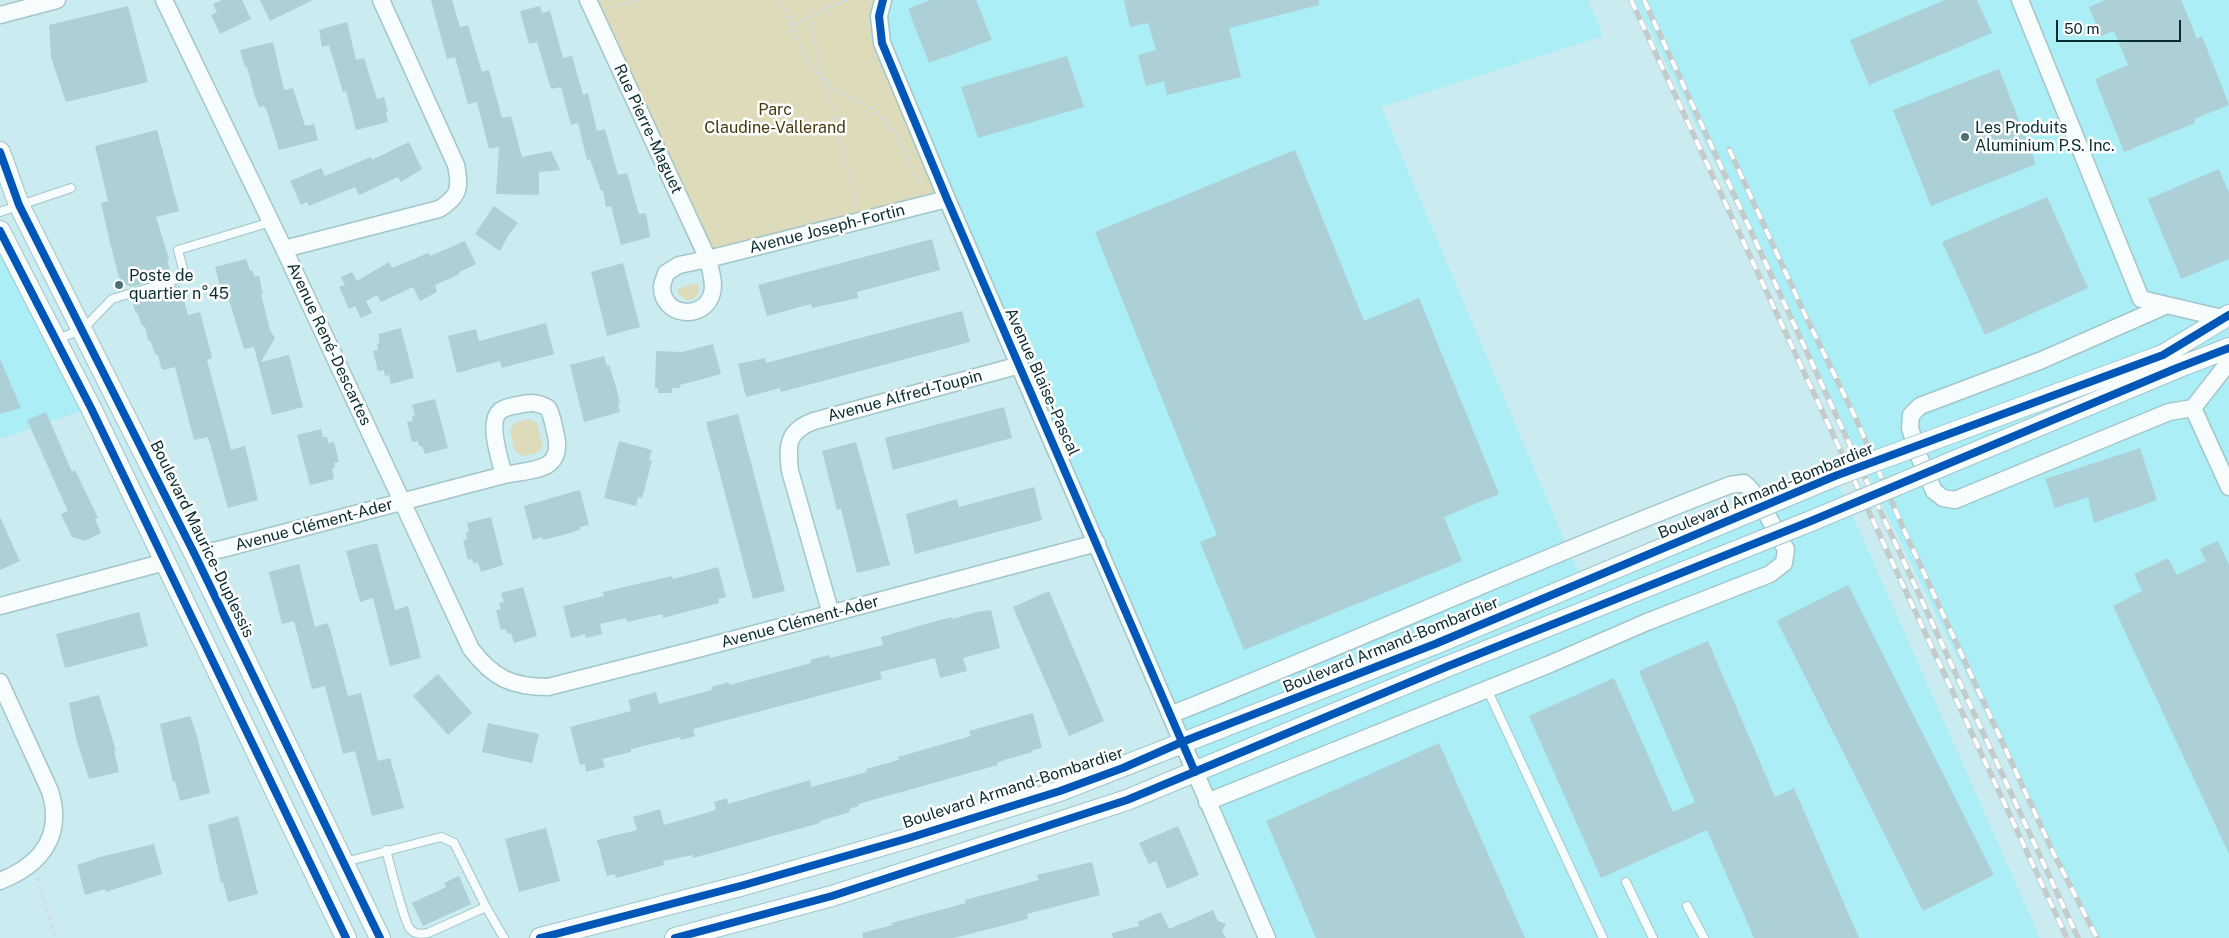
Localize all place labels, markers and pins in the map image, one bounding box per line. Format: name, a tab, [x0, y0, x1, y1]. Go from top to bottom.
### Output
place label: Les Produits Aluminium P.S. Inc.	[1975, 118, 2115, 156]
marker: Les Produits Aluminium P.S. Inc.	[1959, 131, 1971, 143]
place label: Poste de quartier n°45	[129, 266, 229, 304]
marker: Poste de quartier n°45	[113, 279, 125, 291]

